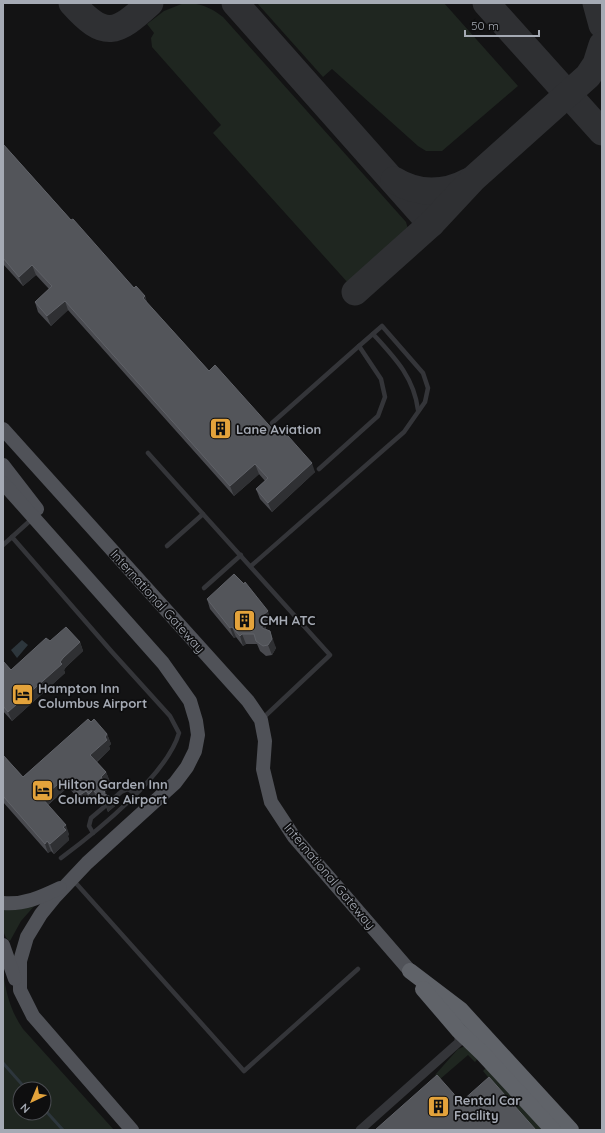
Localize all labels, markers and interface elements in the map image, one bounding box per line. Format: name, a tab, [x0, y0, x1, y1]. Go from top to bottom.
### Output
scale bar	[465, 12, 539, 38]
text: 50 m	[471, 18, 499, 33]
building icon: Lane Aviation	[208, 416, 234, 442]
place label: Lane Aviation	[236, 421, 321, 437]
street label: International Gateway	[107, 546, 209, 656]
building icon: CMH ATC	[232, 607, 258, 633]
place label: CMH ATC	[260, 612, 315, 628]
place label: Hampton Inn Columbus Airport	[38, 680, 147, 711]
hotel icon: Hampton Inn Columbus Airport	[9, 682, 35, 708]
place label: Hilton Garden Inn Columbus Airport	[58, 776, 168, 807]
hotel icon: Hilton Garden Inn Columbus Airport	[30, 778, 56, 804]
street label: International Gateway	[281, 820, 379, 932]
north arrow	[12, 1081, 52, 1121]
place label: Rental Car Facility	[454, 1092, 521, 1123]
building icon: Rental Car Facility	[425, 1094, 451, 1120]
text: N	[17, 1100, 33, 1116]

